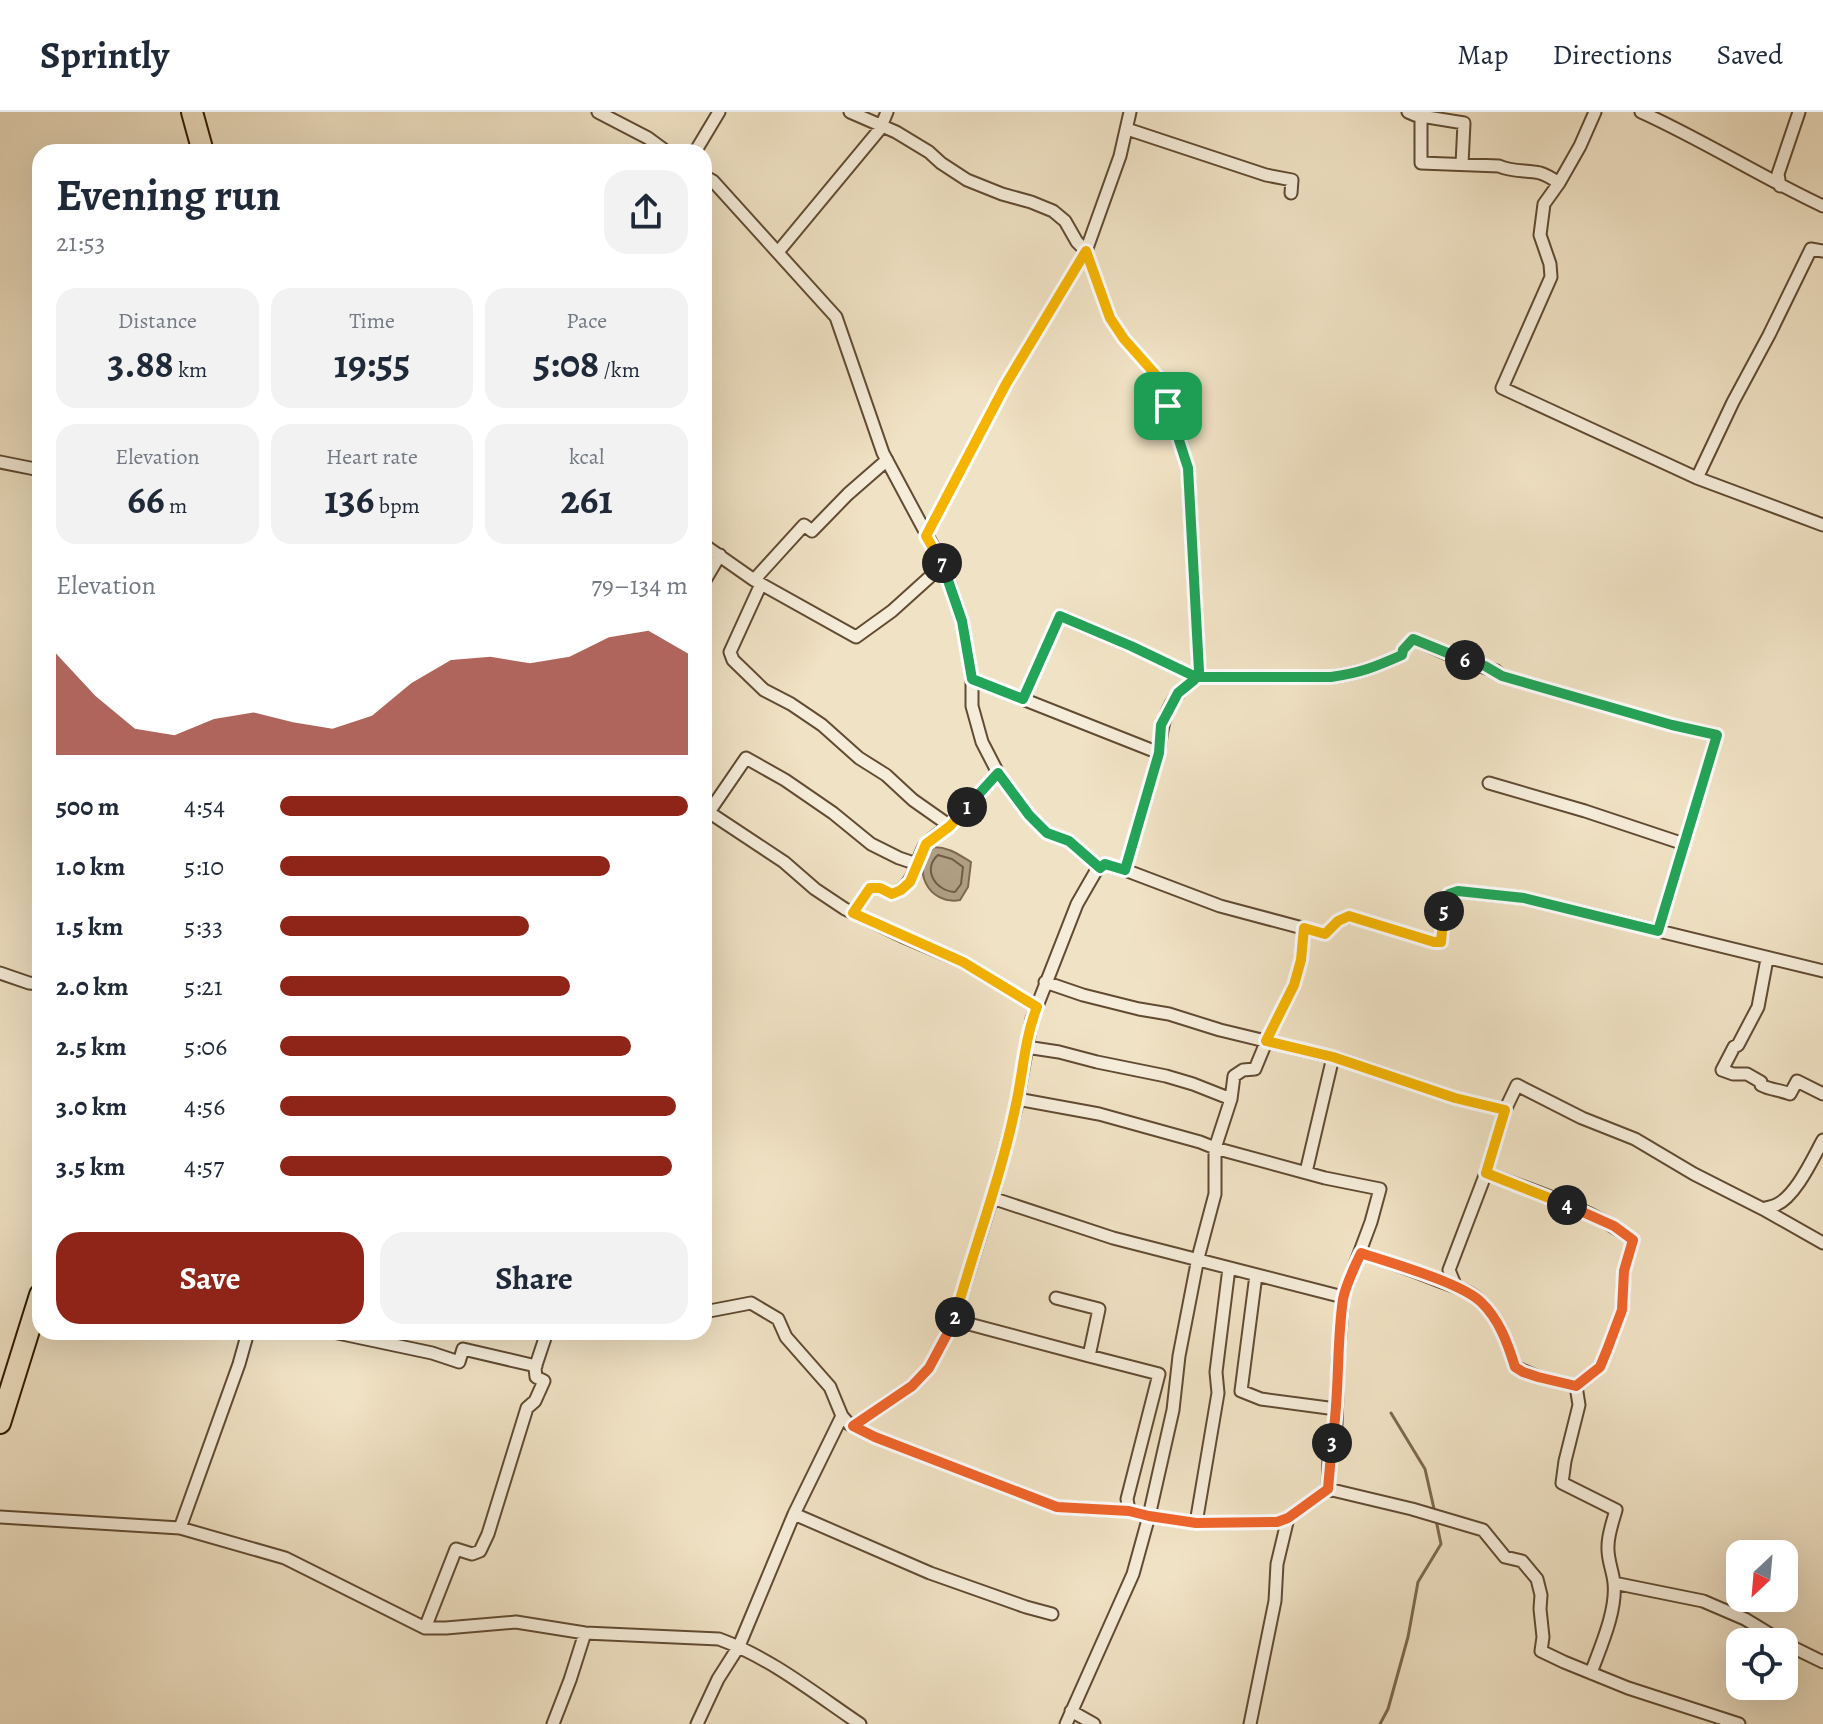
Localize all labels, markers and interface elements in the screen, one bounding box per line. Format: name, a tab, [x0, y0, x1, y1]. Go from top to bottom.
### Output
text: Sprintly	[40, 29, 169, 81]
text: Map	[1457, 36, 1508, 74]
text: Directions	[1552, 36, 1673, 74]
text: Saved	[1717, 36, 1783, 74]
text: Evening run	[56, 165, 281, 225]
button: share	[604, 170, 688, 254]
text: 21:53	[56, 225, 105, 260]
text: Distance	[118, 306, 197, 336]
text: Time	[349, 306, 395, 336]
text: Pace	[566, 306, 607, 336]
text: 3.88	[107, 336, 174, 391]
text: 19:55	[334, 336, 410, 391]
text: 5:08	[533, 336, 599, 391]
text: km	[174, 355, 207, 385]
text: /km	[599, 355, 640, 385]
pin	[1134, 372, 1202, 440]
icon: arrive	[1146, 384, 1190, 428]
text: Elevation	[115, 442, 200, 472]
text: Heart rate	[326, 442, 418, 472]
text: kcal	[569, 442, 604, 472]
text: 66	[127, 472, 165, 527]
text: 136	[324, 472, 374, 527]
text: 261	[561, 472, 613, 527]
text: m	[165, 491, 187, 521]
text: bpm	[374, 491, 420, 521]
pin: 7	[922, 543, 962, 583]
text: 7	[937, 548, 947, 578]
text: Elevation	[56, 568, 156, 603]
text: 79–134 m	[591, 568, 688, 603]
pin: 6	[1445, 640, 1485, 680]
text: 6	[1460, 645, 1470, 675]
pin: 1	[947, 787, 987, 827]
text: 500 m	[56, 789, 120, 824]
text: 4:54	[184, 789, 225, 824]
text: 1	[963, 792, 971, 822]
text: 1.0 km	[56, 849, 125, 884]
text: 5:10	[184, 849, 224, 884]
pin: 5	[1424, 891, 1464, 931]
text: 5	[1439, 896, 1449, 926]
text: 1.5 km	[56, 909, 123, 944]
text: 5:33	[184, 909, 223, 944]
text: 2.0 km	[56, 969, 129, 1004]
text: 5:21	[184, 969, 223, 1004]
text: 2.5 km	[56, 1029, 127, 1064]
text: 5:06	[184, 1029, 227, 1064]
text: 3.0 km	[56, 1089, 127, 1124]
text: 4:56	[184, 1089, 225, 1124]
text: 3.5 km	[56, 1149, 125, 1184]
text: 4:57	[184, 1149, 224, 1184]
pin: 4	[1547, 1185, 1587, 1225]
text: 4	[1562, 1190, 1572, 1220]
button: Save	[56, 1232, 364, 1324]
button: Share	[380, 1232, 688, 1324]
pin: 2	[935, 1297, 975, 1337]
text: 2	[950, 1302, 960, 1332]
pin: 3	[1312, 1423, 1352, 1463]
text: 3	[1327, 1428, 1337, 1458]
north arrow	[1726, 1540, 1798, 1612]
map controls	[1726, 1540, 1798, 1700]
button: locate	[1726, 1628, 1798, 1700]

